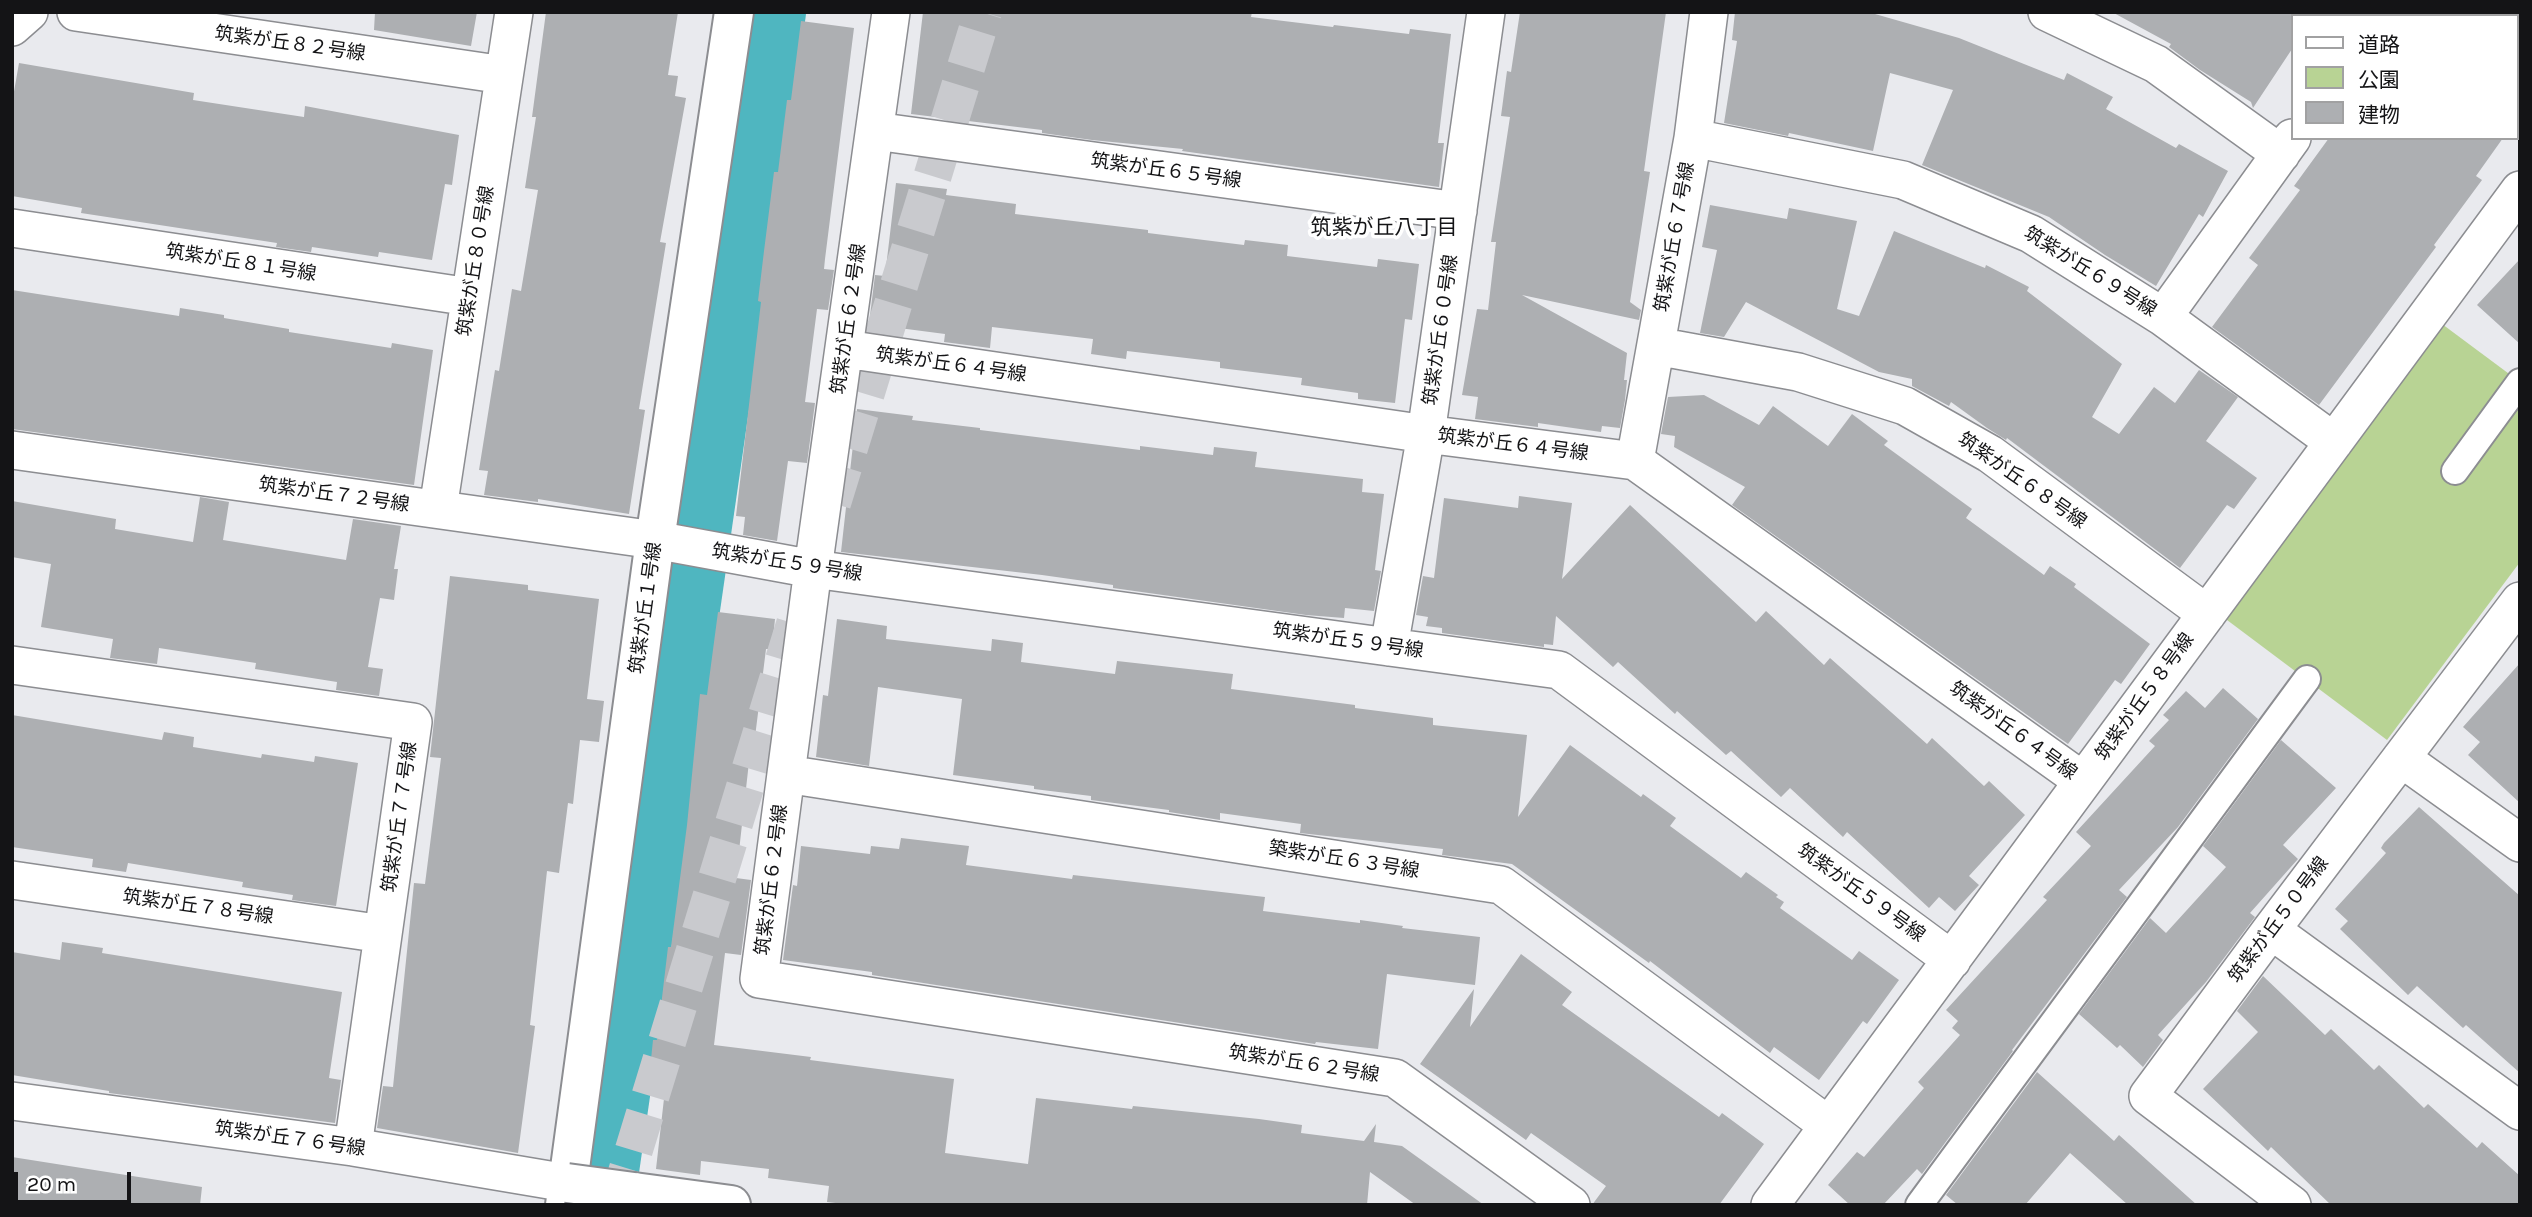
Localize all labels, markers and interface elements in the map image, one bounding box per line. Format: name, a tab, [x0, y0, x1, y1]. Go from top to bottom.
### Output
legend	[2290, 14, 2518, 140]
street label: 筑紫が丘８２号線	[213, 22, 367, 66]
text: 道路	[2358, 33, 2400, 57]
text: 公園	[2358, 68, 2400, 92]
text: 建物	[2358, 103, 2400, 127]
street label: 筑紫が丘６５号線	[1089, 149, 1243, 193]
street label: 筑紫が丘６７号線	[1651, 160, 1699, 314]
street label: 筑紫が丘８０号線	[453, 184, 499, 338]
district label: 筑紫が丘八丁目	[1311, 215, 1457, 241]
street label: 筑紫が丘６９号線	[2020, 222, 2160, 322]
street label: 筑紫が丘８１号線	[164, 240, 318, 286]
street label: 筑紫が丘６２号線	[827, 242, 871, 396]
street label: 筑紫が丘６０号線	[1419, 253, 1463, 407]
street label: 筑紫が丘６４号線	[874, 343, 1028, 387]
street label: 筑紫が丘６４号線	[1436, 424, 1590, 466]
street label: 筑紫が丘６８号線	[1953, 428, 2091, 534]
street label: 筑紫が丘７２号線	[257, 473, 411, 517]
street label: 筑紫が丘５９号線	[710, 540, 864, 586]
street label: 筑紫が丘１号線	[625, 541, 667, 675]
street label: 筑紫が丘５９号線	[1271, 619, 1425, 663]
street label: 筑紫が丘５８号線	[2091, 629, 2199, 765]
street label: 筑紫が丘６４号線	[1945, 677, 2081, 785]
street label: 筑紫が丘７７号線	[378, 740, 422, 894]
street label: 筑紫が丘６２号線	[751, 803, 793, 957]
street label: 築紫が丘６３号線	[1267, 837, 1421, 883]
street label: 筑紫が丘５９号線	[1793, 839, 1929, 947]
street label: 筑紫が丘５０号線	[2224, 852, 2334, 988]
street label: 筑紫が丘７８号線	[121, 885, 275, 929]
street label: 筑紫が丘６２号線	[1227, 1041, 1381, 1087]
street label: 筑紫が丘７６号線	[213, 1117, 367, 1161]
scale bar	[18, 1158, 135, 1202]
text: 20 m	[27, 1172, 76, 1196]

